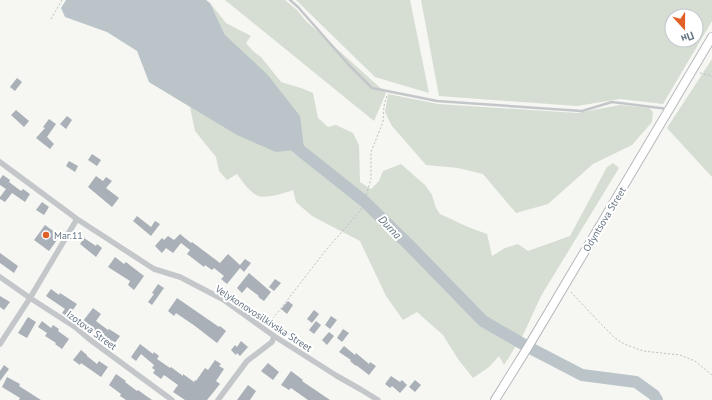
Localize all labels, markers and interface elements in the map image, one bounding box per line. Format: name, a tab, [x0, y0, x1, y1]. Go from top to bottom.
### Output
north arrow	[664, 8, 704, 48]
text: Пн	[679, 28, 696, 46]
street label: Odyntsova Street	[580, 184, 629, 254]
water label: Durna	[376, 212, 405, 242]
place label: Маг.11	[54, 229, 83, 242]
marker: Маг.11	[41, 230, 51, 240]
street label: Velykonovosilkivska Street	[212, 282, 315, 355]
street label: Izotova Street	[64, 308, 120, 353]

